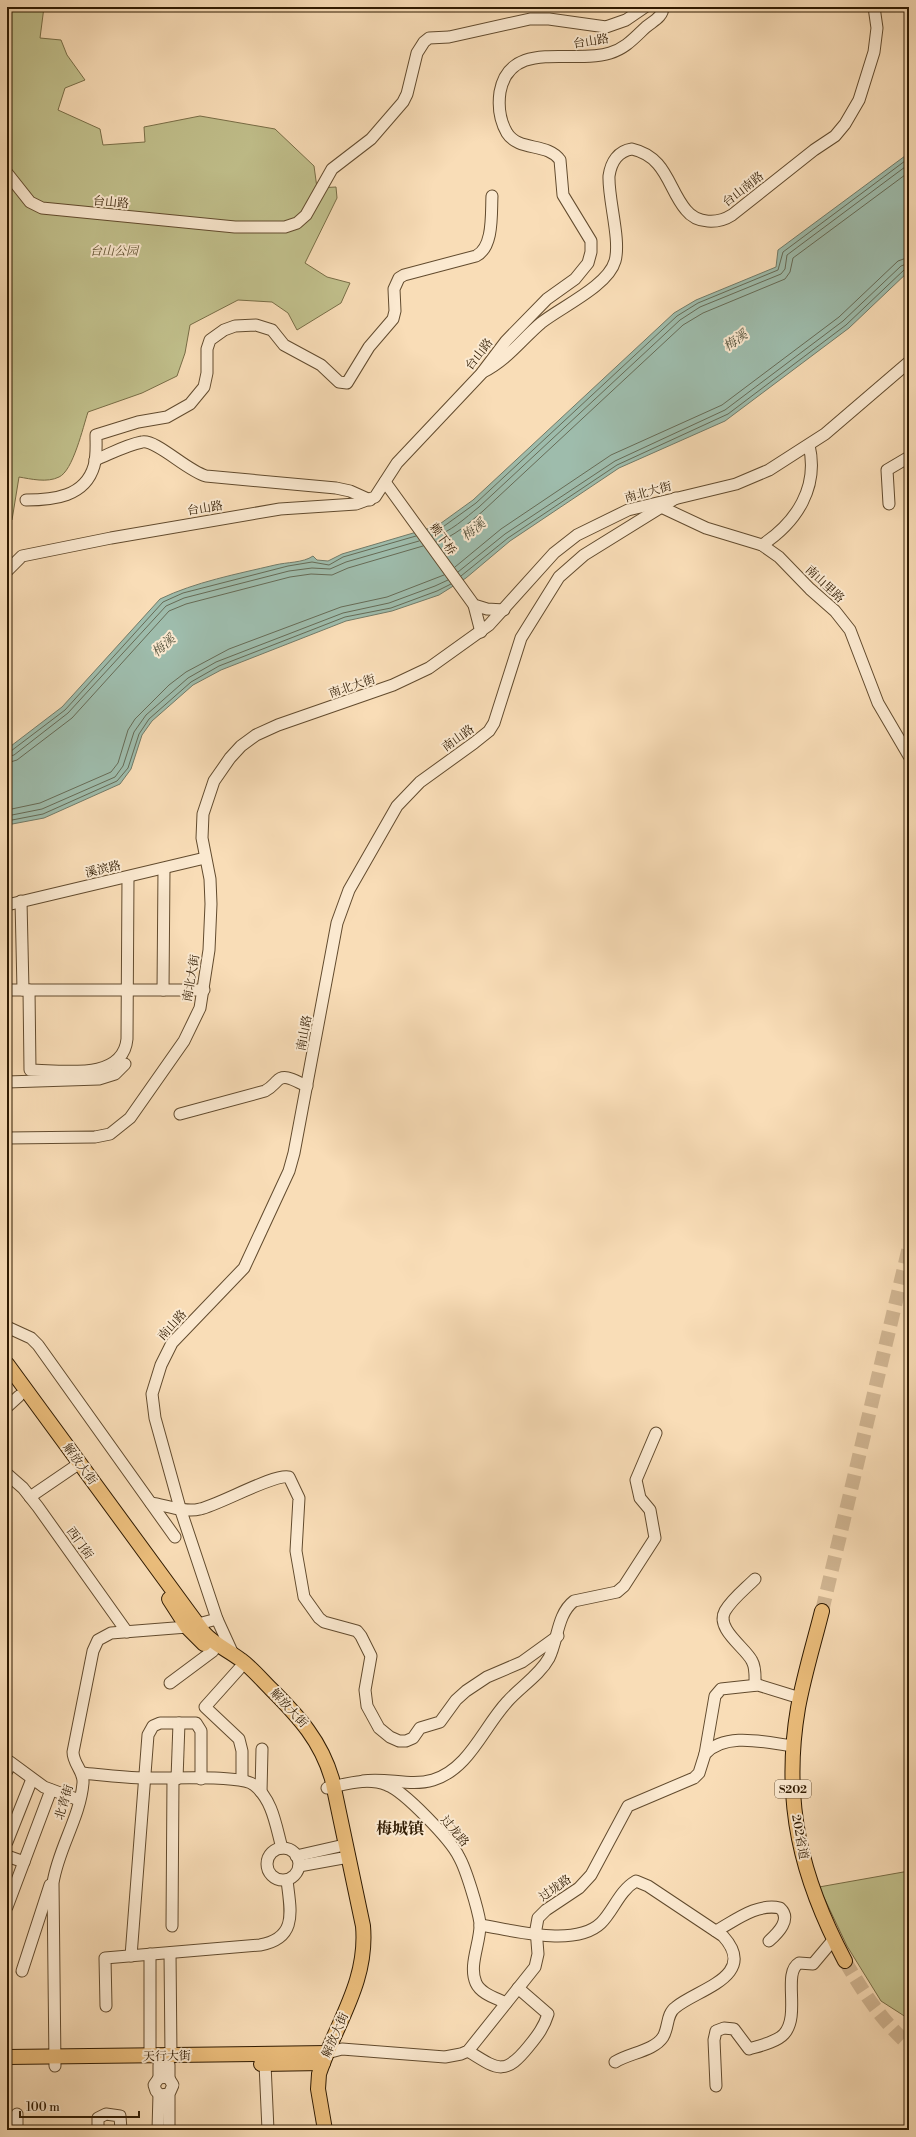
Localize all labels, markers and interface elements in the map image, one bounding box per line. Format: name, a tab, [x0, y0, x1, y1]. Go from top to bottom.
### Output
street label: 台山路	[572, 31, 610, 52]
street label: 台山南路	[720, 169, 767, 210]
street label: 台山路	[92, 193, 130, 212]
park label: 台山公园	[90, 244, 140, 259]
water label: 梅溪	[720, 326, 752, 355]
street label: 台山路	[462, 336, 496, 373]
street label: 南北大街	[623, 479, 674, 506]
street label: 台山路	[186, 498, 224, 519]
water label: 梅溪	[458, 514, 490, 544]
street label: 赖下桥	[426, 520, 459, 558]
street label: 南山里路	[802, 563, 847, 606]
water label: 梅溪	[149, 630, 180, 660]
street label: 南北大街	[327, 671, 378, 701]
street label: 南山路	[439, 722, 477, 755]
street label: 溪滨路	[84, 858, 122, 881]
street label: 南北大街	[180, 952, 203, 1003]
street label: 南山路	[294, 1014, 315, 1052]
street label: 南山路	[155, 1307, 190, 1344]
street label: 解放大街	[59, 1440, 100, 1489]
street label: 西门街	[63, 1524, 97, 1563]
street label: 解放大街	[267, 1686, 311, 1732]
road number: S202	[775, 1780, 811, 1798]
street label: 北青街	[52, 1782, 77, 1822]
street label: 过龙路	[437, 1813, 472, 1850]
street label: 202省道	[788, 1813, 811, 1861]
district label: 梅城镇	[376, 1819, 424, 1839]
street label: 过垅路	[536, 1872, 574, 1905]
street label: 解放大街	[319, 2009, 352, 2060]
street label: 天行大街	[143, 2049, 192, 2064]
scale bar	[20, 2093, 139, 2119]
text: 100 m	[26, 2100, 60, 2115]

